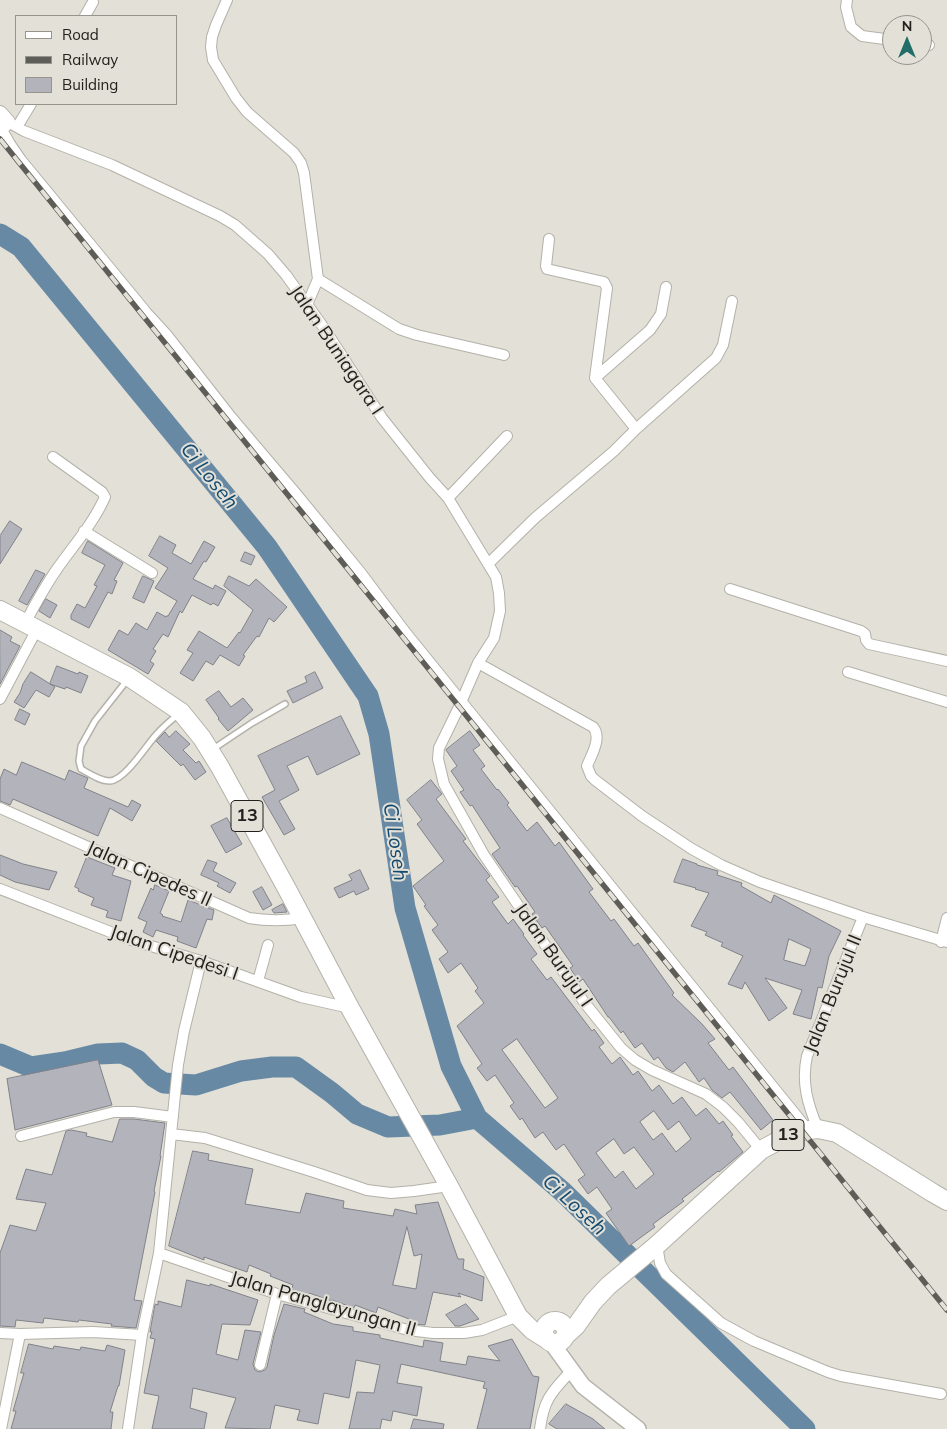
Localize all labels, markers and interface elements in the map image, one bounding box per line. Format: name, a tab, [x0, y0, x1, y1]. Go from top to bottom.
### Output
legend	[15, 15, 178, 105]
north arrow	[882, 15, 932, 65]
text: N	[902, 17, 912, 35]
text: Road	[62, 25, 99, 44]
text: Railway	[62, 50, 118, 69]
text: Building	[62, 75, 118, 94]
street label: Jalan Buniagara I	[284, 281, 388, 419]
water label: Ci Loseh	[175, 438, 243, 514]
road number: 13	[231, 800, 263, 831]
water label: Ci Loseh	[378, 802, 412, 882]
street label: Jalan Cipedes II	[83, 836, 215, 912]
street label: Jalan Burujul I	[509, 899, 597, 1011]
street label: Jalan Cipedesi I	[107, 920, 241, 986]
street label: Jalan Burujul II	[799, 931, 867, 1057]
road number: 13	[772, 1120, 804, 1150]
water label: Ci Loseh	[537, 1169, 611, 1241]
street label: Jalan Panglayungan II	[227, 1267, 419, 1341]

